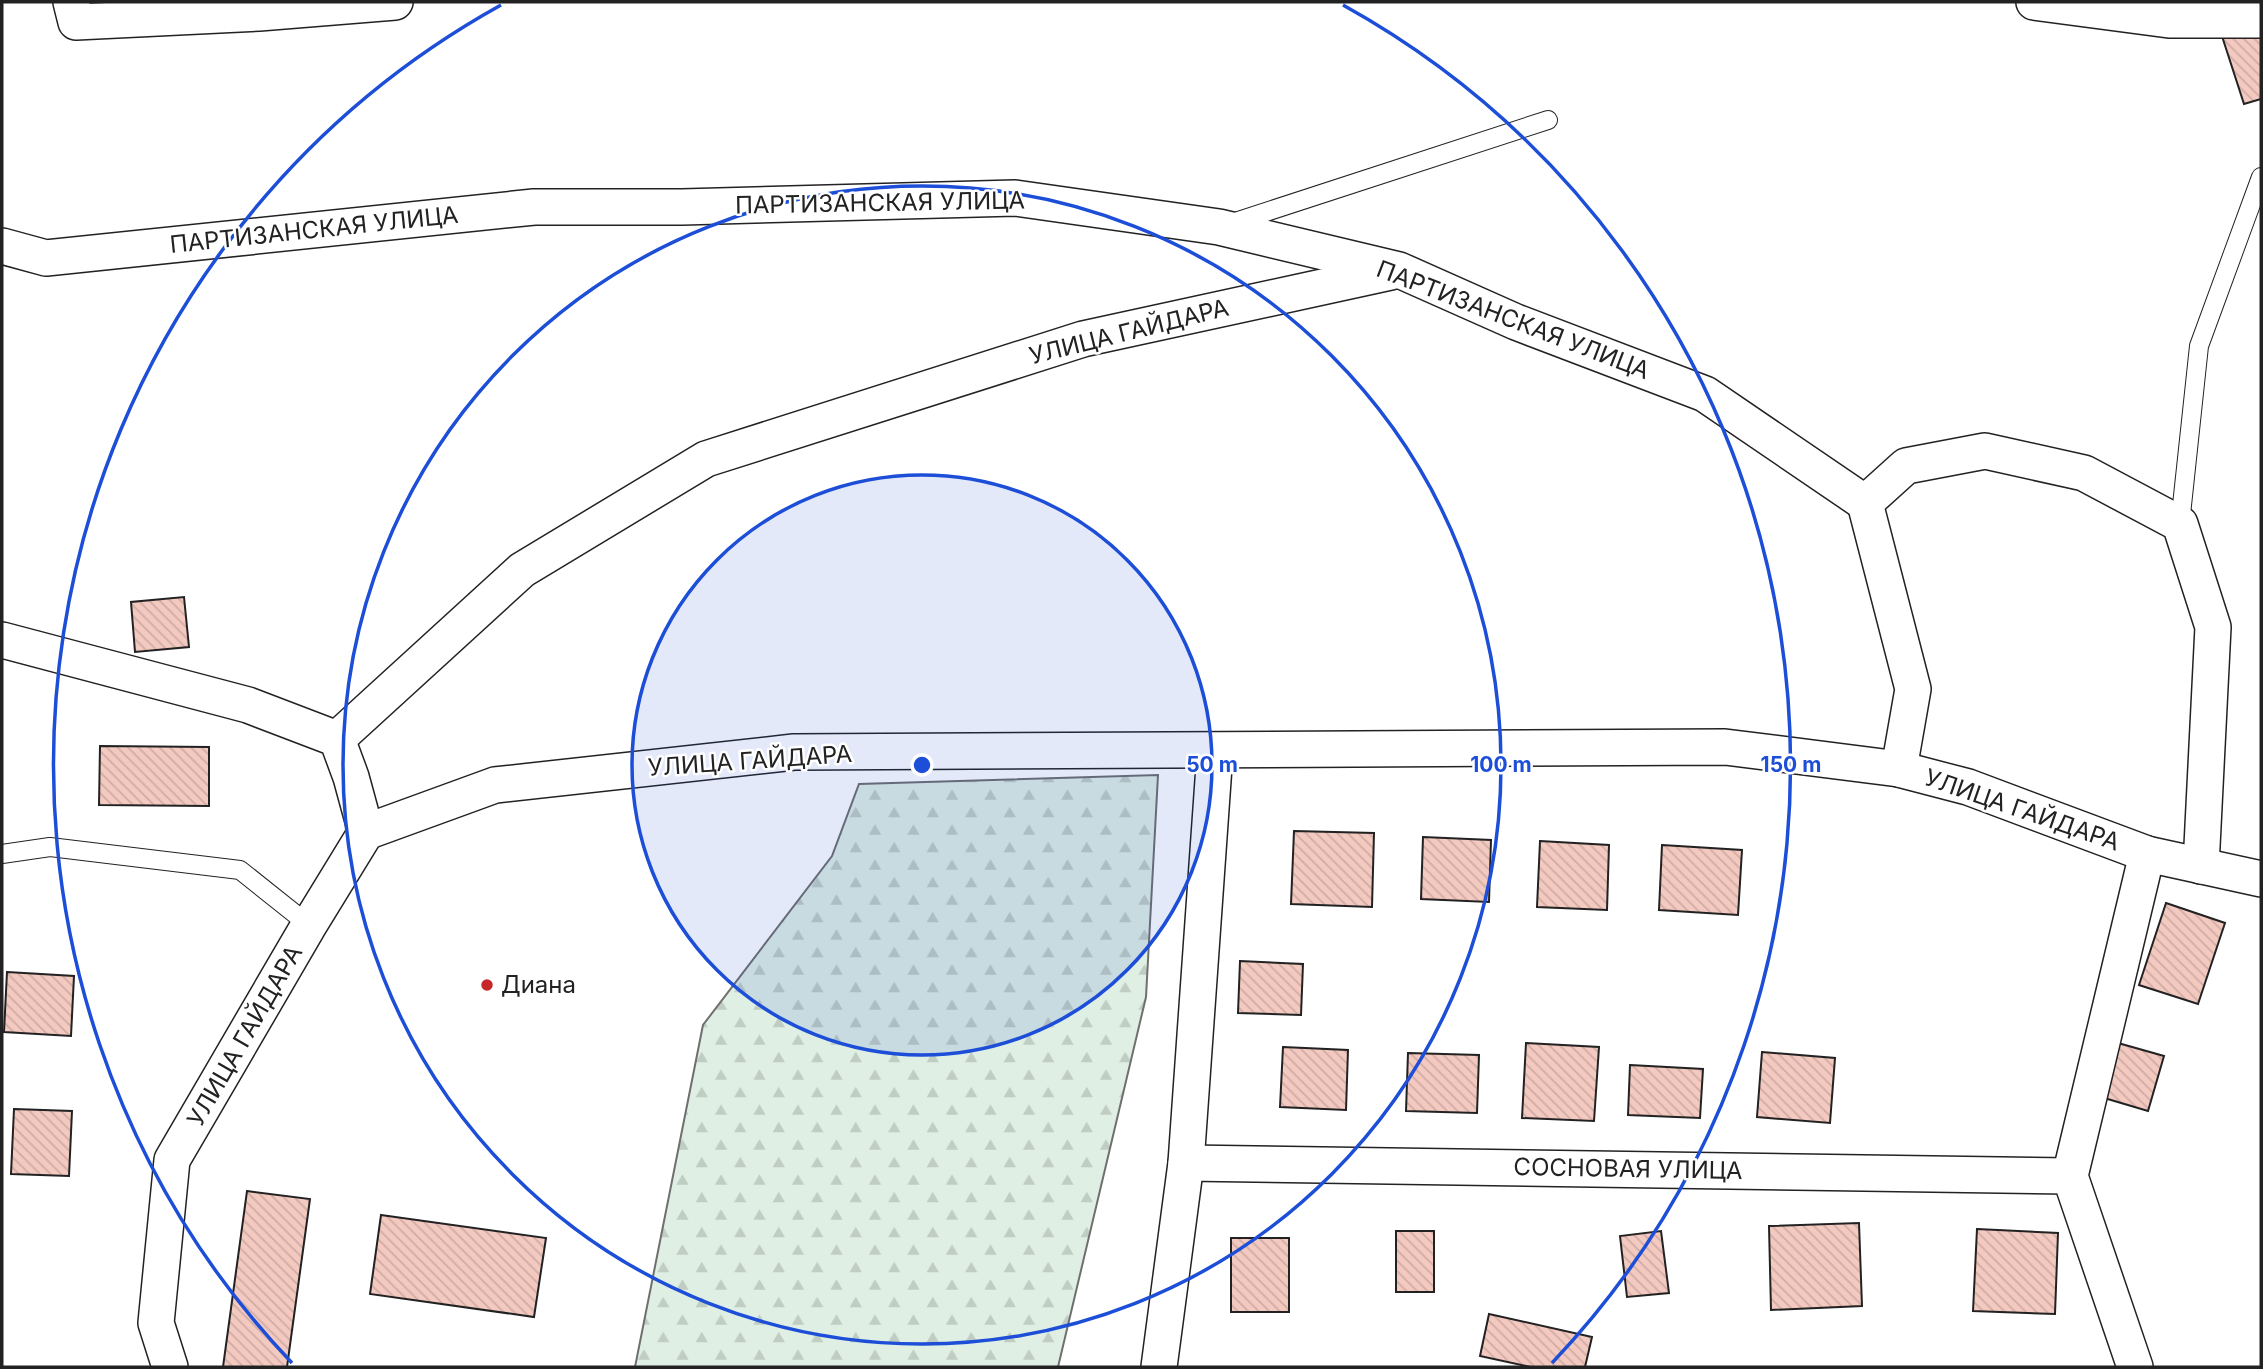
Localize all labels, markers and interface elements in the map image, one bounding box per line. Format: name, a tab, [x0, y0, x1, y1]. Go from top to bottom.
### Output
street label: ПАРТИЗАНСКАЯ УЛИЦА	[735, 185, 1025, 220]
street label: ПАРТИЗАНСКАЯ УЛИЦА	[168, 200, 460, 259]
street label: ПАРТИЗАНСКАЯ УЛИЦА	[1373, 254, 1654, 385]
street label: УЛИЦА ГАЙДАРА	[1026, 292, 1232, 370]
street label: УЛИЦА ГАЙДАРА	[647, 738, 853, 782]
text: 50 m	[1186, 752, 1238, 777]
text: 100 m	[1470, 752, 1532, 777]
text: 150 m	[1761, 752, 1821, 777]
centre of rings	[910, 753, 934, 777]
street label: УЛИЦА ГАЙДАРА	[1921, 762, 2124, 857]
street label: УЛИЦА ГАЙДАРА	[180, 939, 308, 1132]
place label: Диана	[501, 970, 576, 999]
marker: Диана	[479, 977, 495, 993]
street label: СОСНОВАЯ УЛИЦА	[1513, 1152, 1743, 1185]

